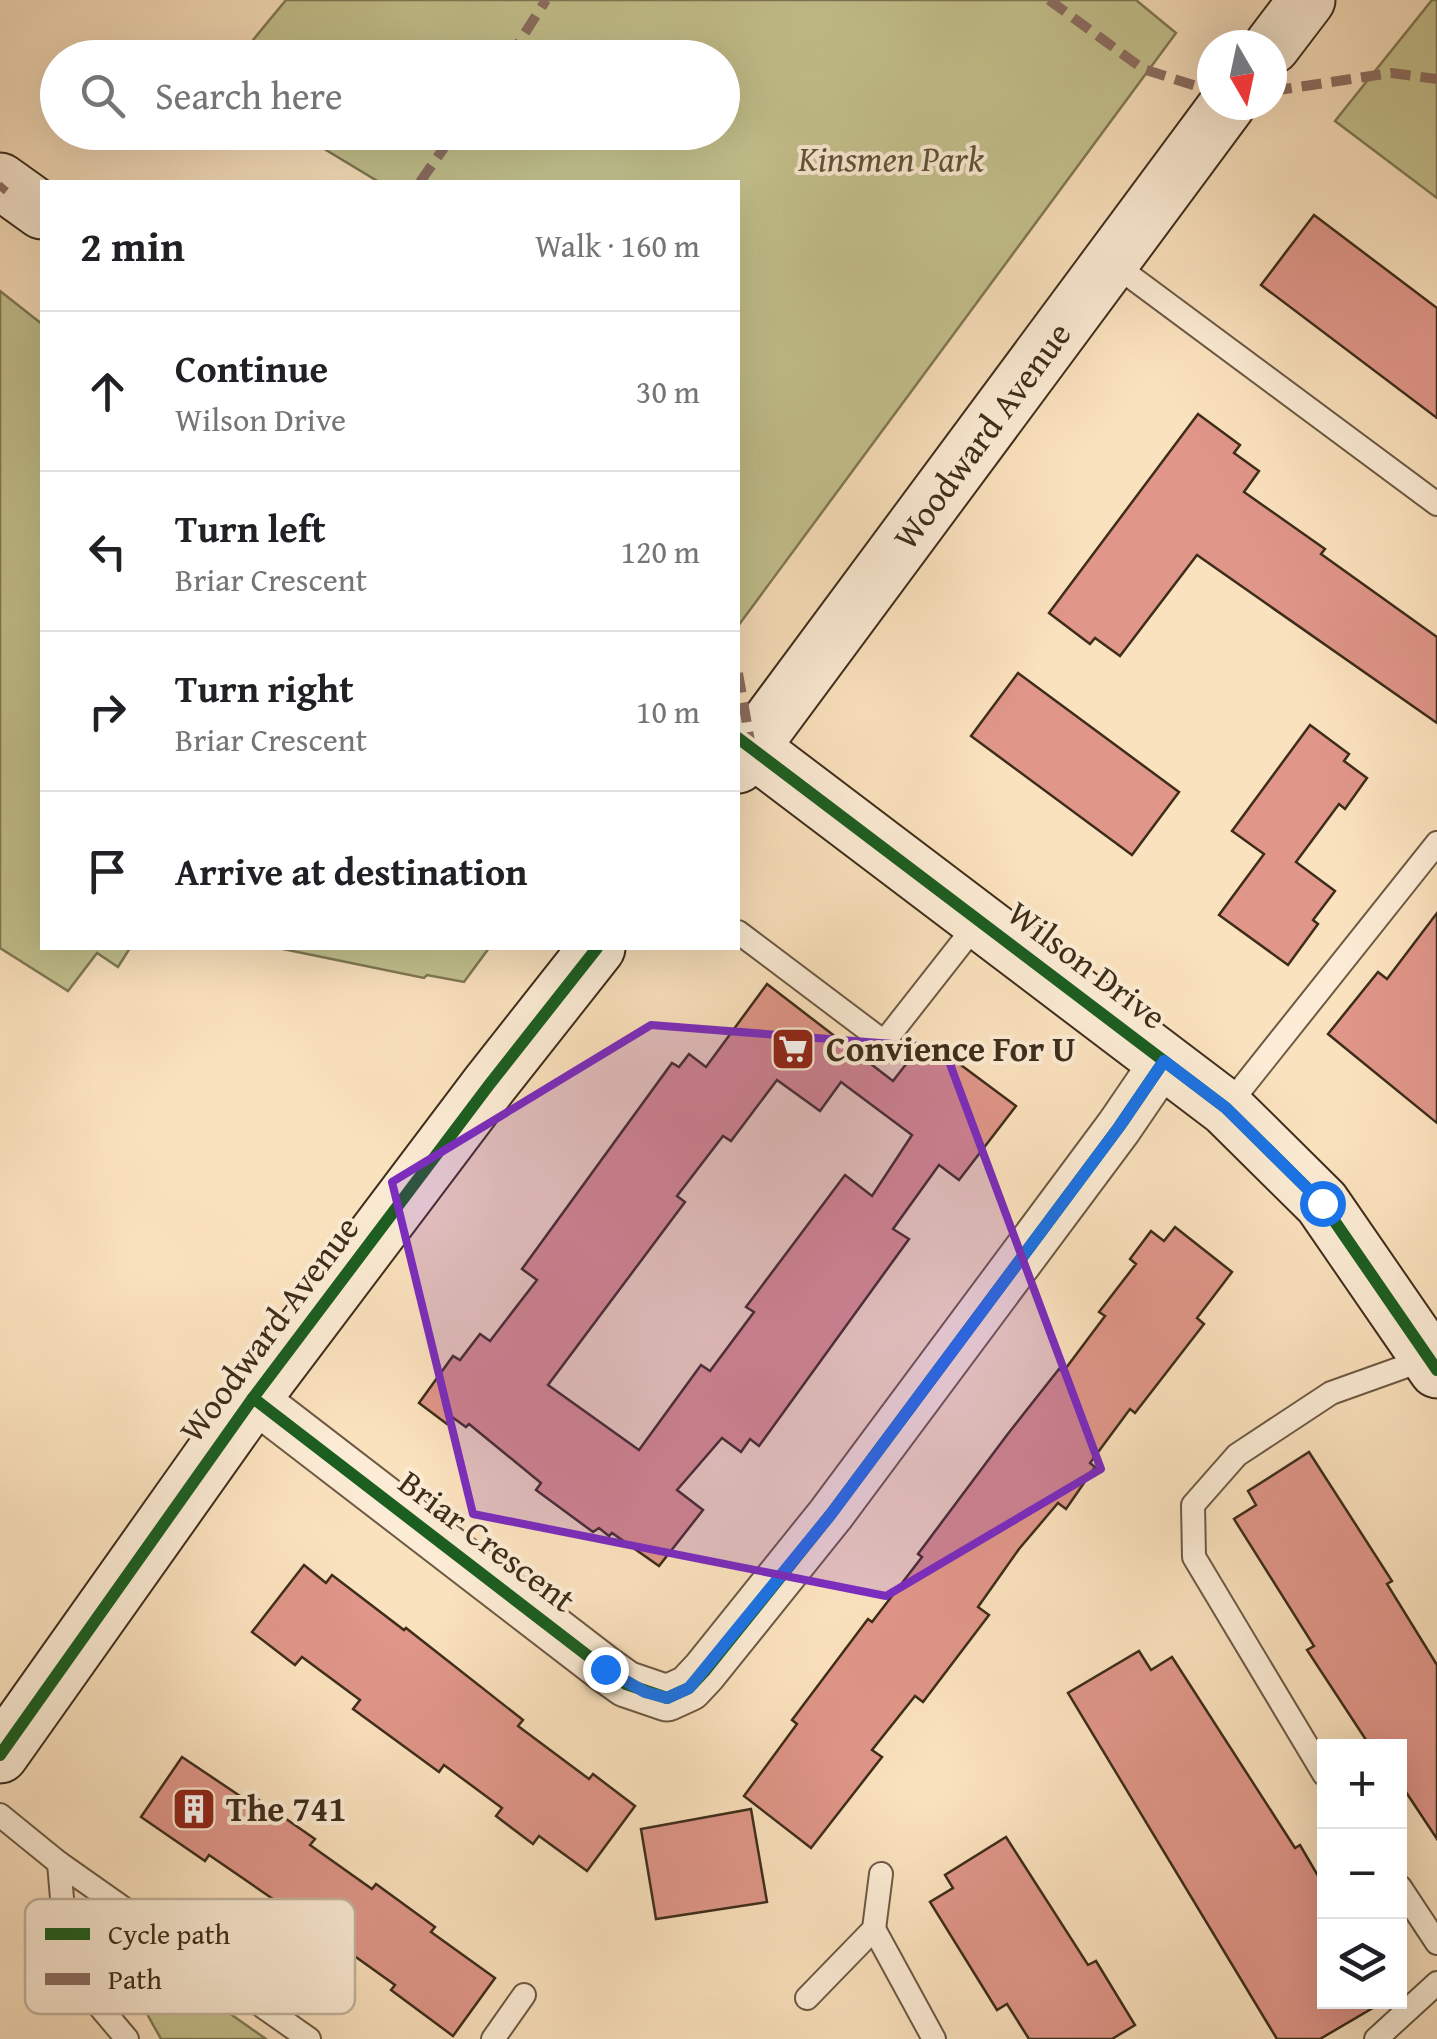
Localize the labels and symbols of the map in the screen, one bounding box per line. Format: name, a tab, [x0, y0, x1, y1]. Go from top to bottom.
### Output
north arrow	[1197, 30, 1287, 120]
park label: Kinsmen Park	[797, 133, 985, 184]
street label: Woodward Avenue	[880, 311, 1083, 560]
street label: Wilson Drive	[997, 888, 1177, 1041]
place label: Convience For U	[826, 1023, 1076, 1074]
supermarket icon: Convience For U	[770, 1026, 816, 1072]
route start	[1300, 1181, 1346, 1227]
street label: Woodward Avenue	[166, 1205, 371, 1453]
street label: Briar Crescent	[388, 1457, 586, 1624]
route end	[583, 1647, 629, 1693]
place label: The 741	[226, 1783, 347, 1834]
building icon: The 741	[171, 1786, 217, 1832]
legend	[25, 1899, 355, 2014]
text: Cycle path	[108, 1913, 231, 1954]
text: Path	[108, 1958, 162, 1999]

